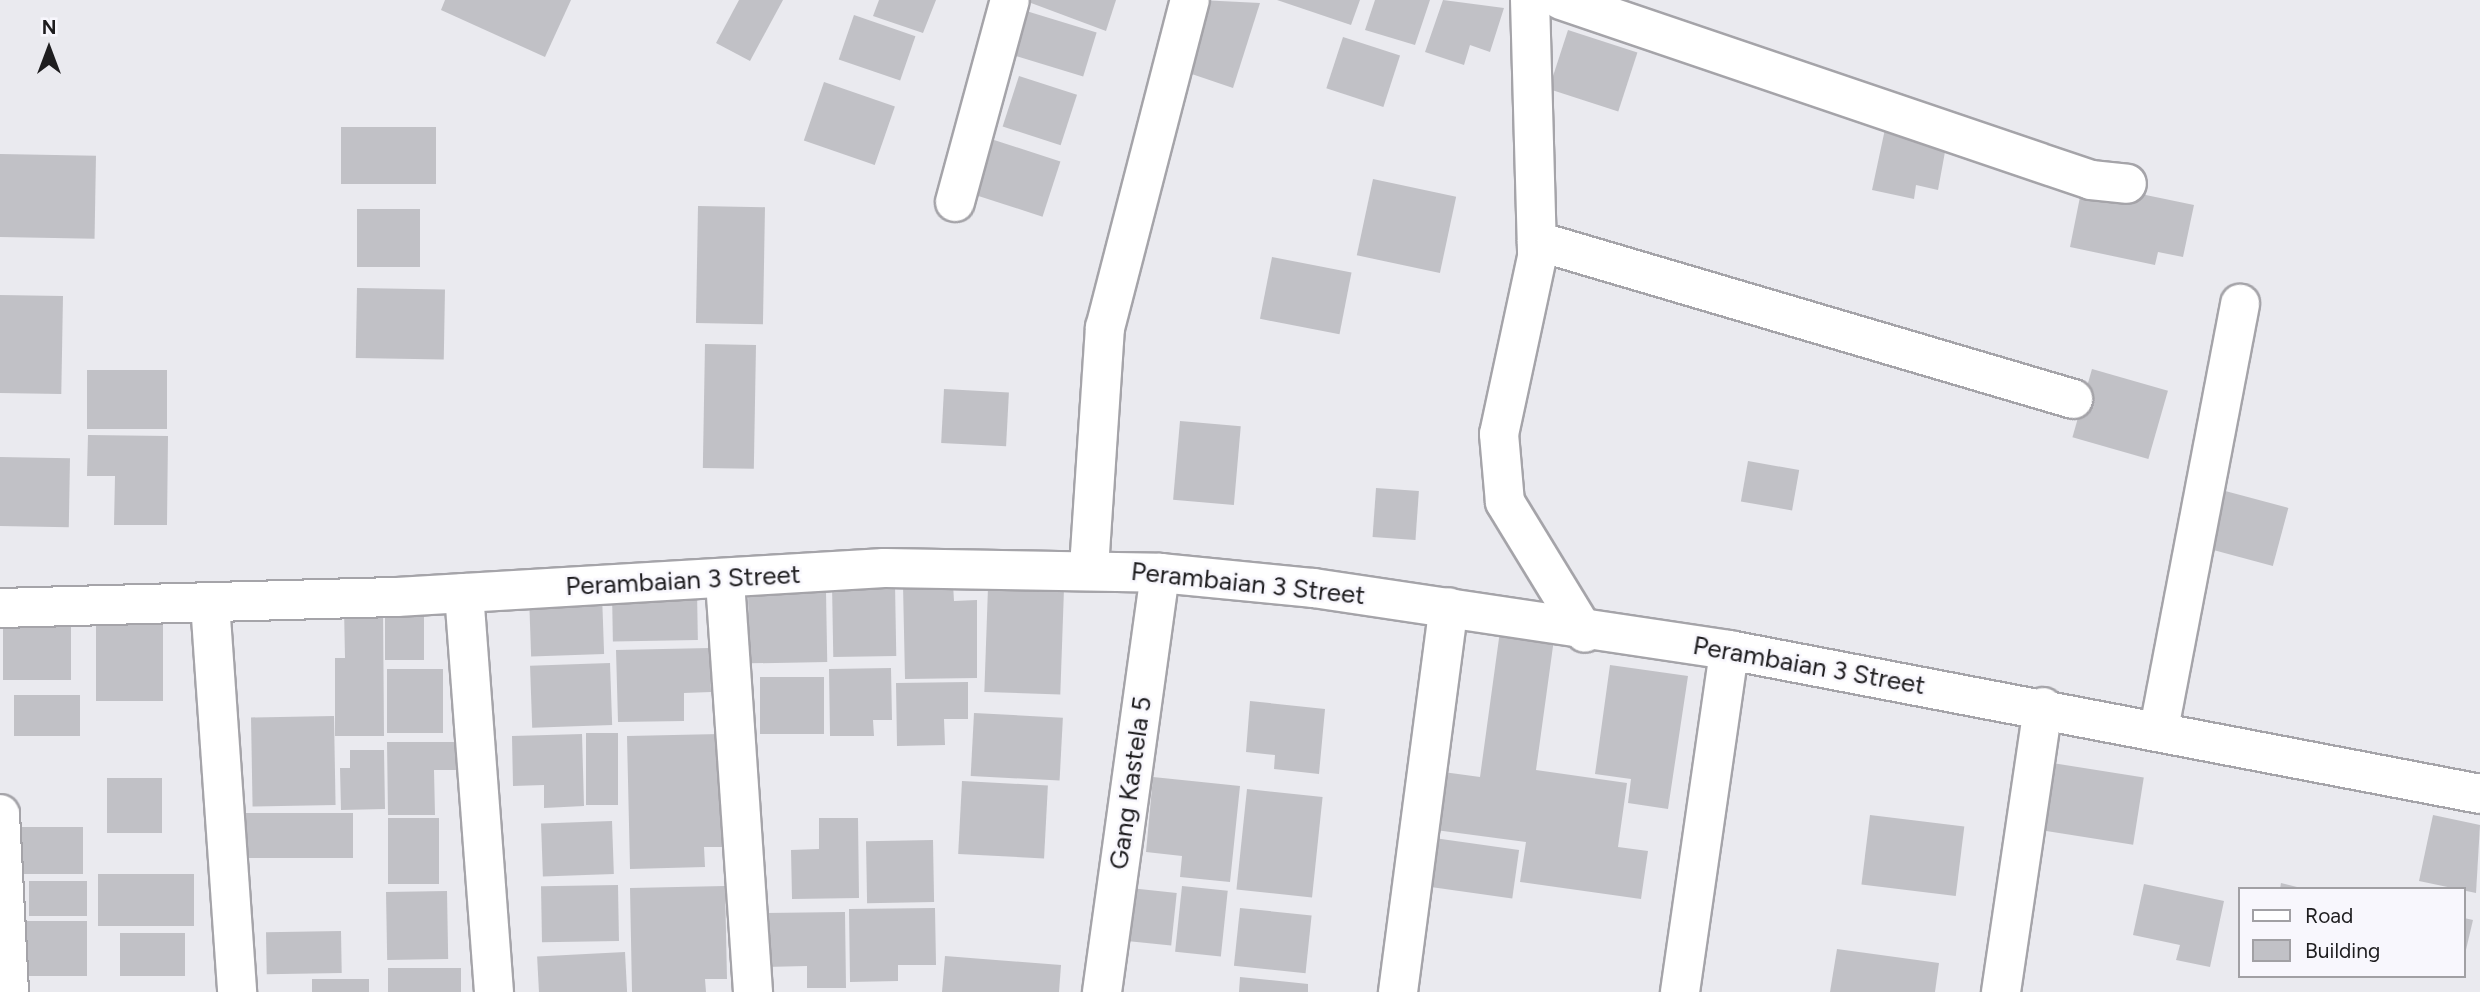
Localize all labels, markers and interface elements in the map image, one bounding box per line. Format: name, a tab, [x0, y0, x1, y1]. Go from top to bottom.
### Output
north arrow	[14, 14, 84, 84]
text: N	[42, 16, 56, 39]
street label: Perambaian 3 Street	[1129, 556, 1367, 612]
street label: Perambaian 3 Street	[565, 559, 801, 603]
street label: Perambaian 3 Street	[1690, 630, 1928, 702]
street label: Gang Kastela 5	[1103, 694, 1159, 872]
legend	[2238, 887, 2466, 978]
text: Road	[2305, 903, 2353, 928]
text: Building	[2305, 938, 2380, 963]

